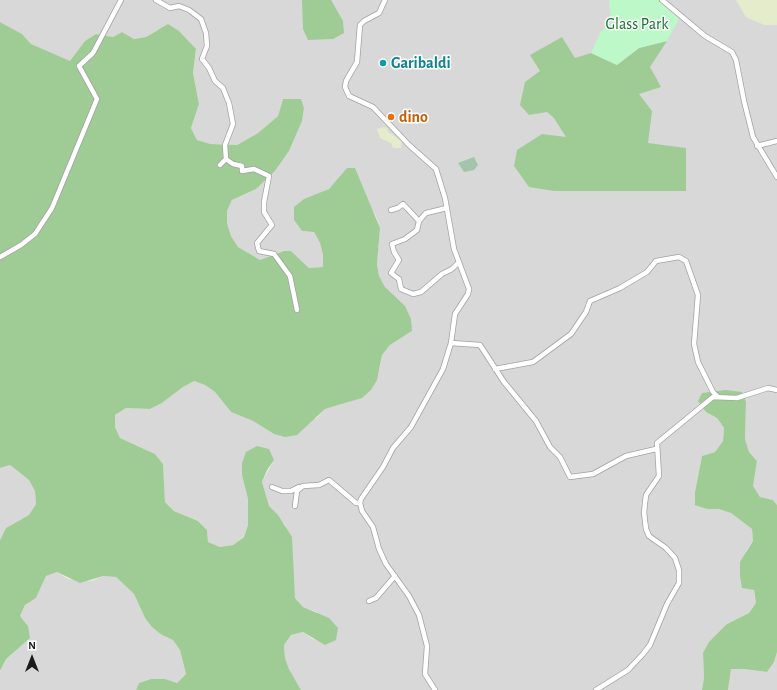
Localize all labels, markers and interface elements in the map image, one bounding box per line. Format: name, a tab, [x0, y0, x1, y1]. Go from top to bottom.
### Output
park label: Glass Park	[606, 14, 668, 34]
place label: Garibaldi	[391, 53, 451, 73]
marker: Garibaldi	[378, 58, 388, 68]
place label: dino	[399, 107, 428, 127]
marker: dino	[386, 112, 396, 122]
north arrow	[12, 638, 52, 678]
text: N	[28, 640, 36, 651]

